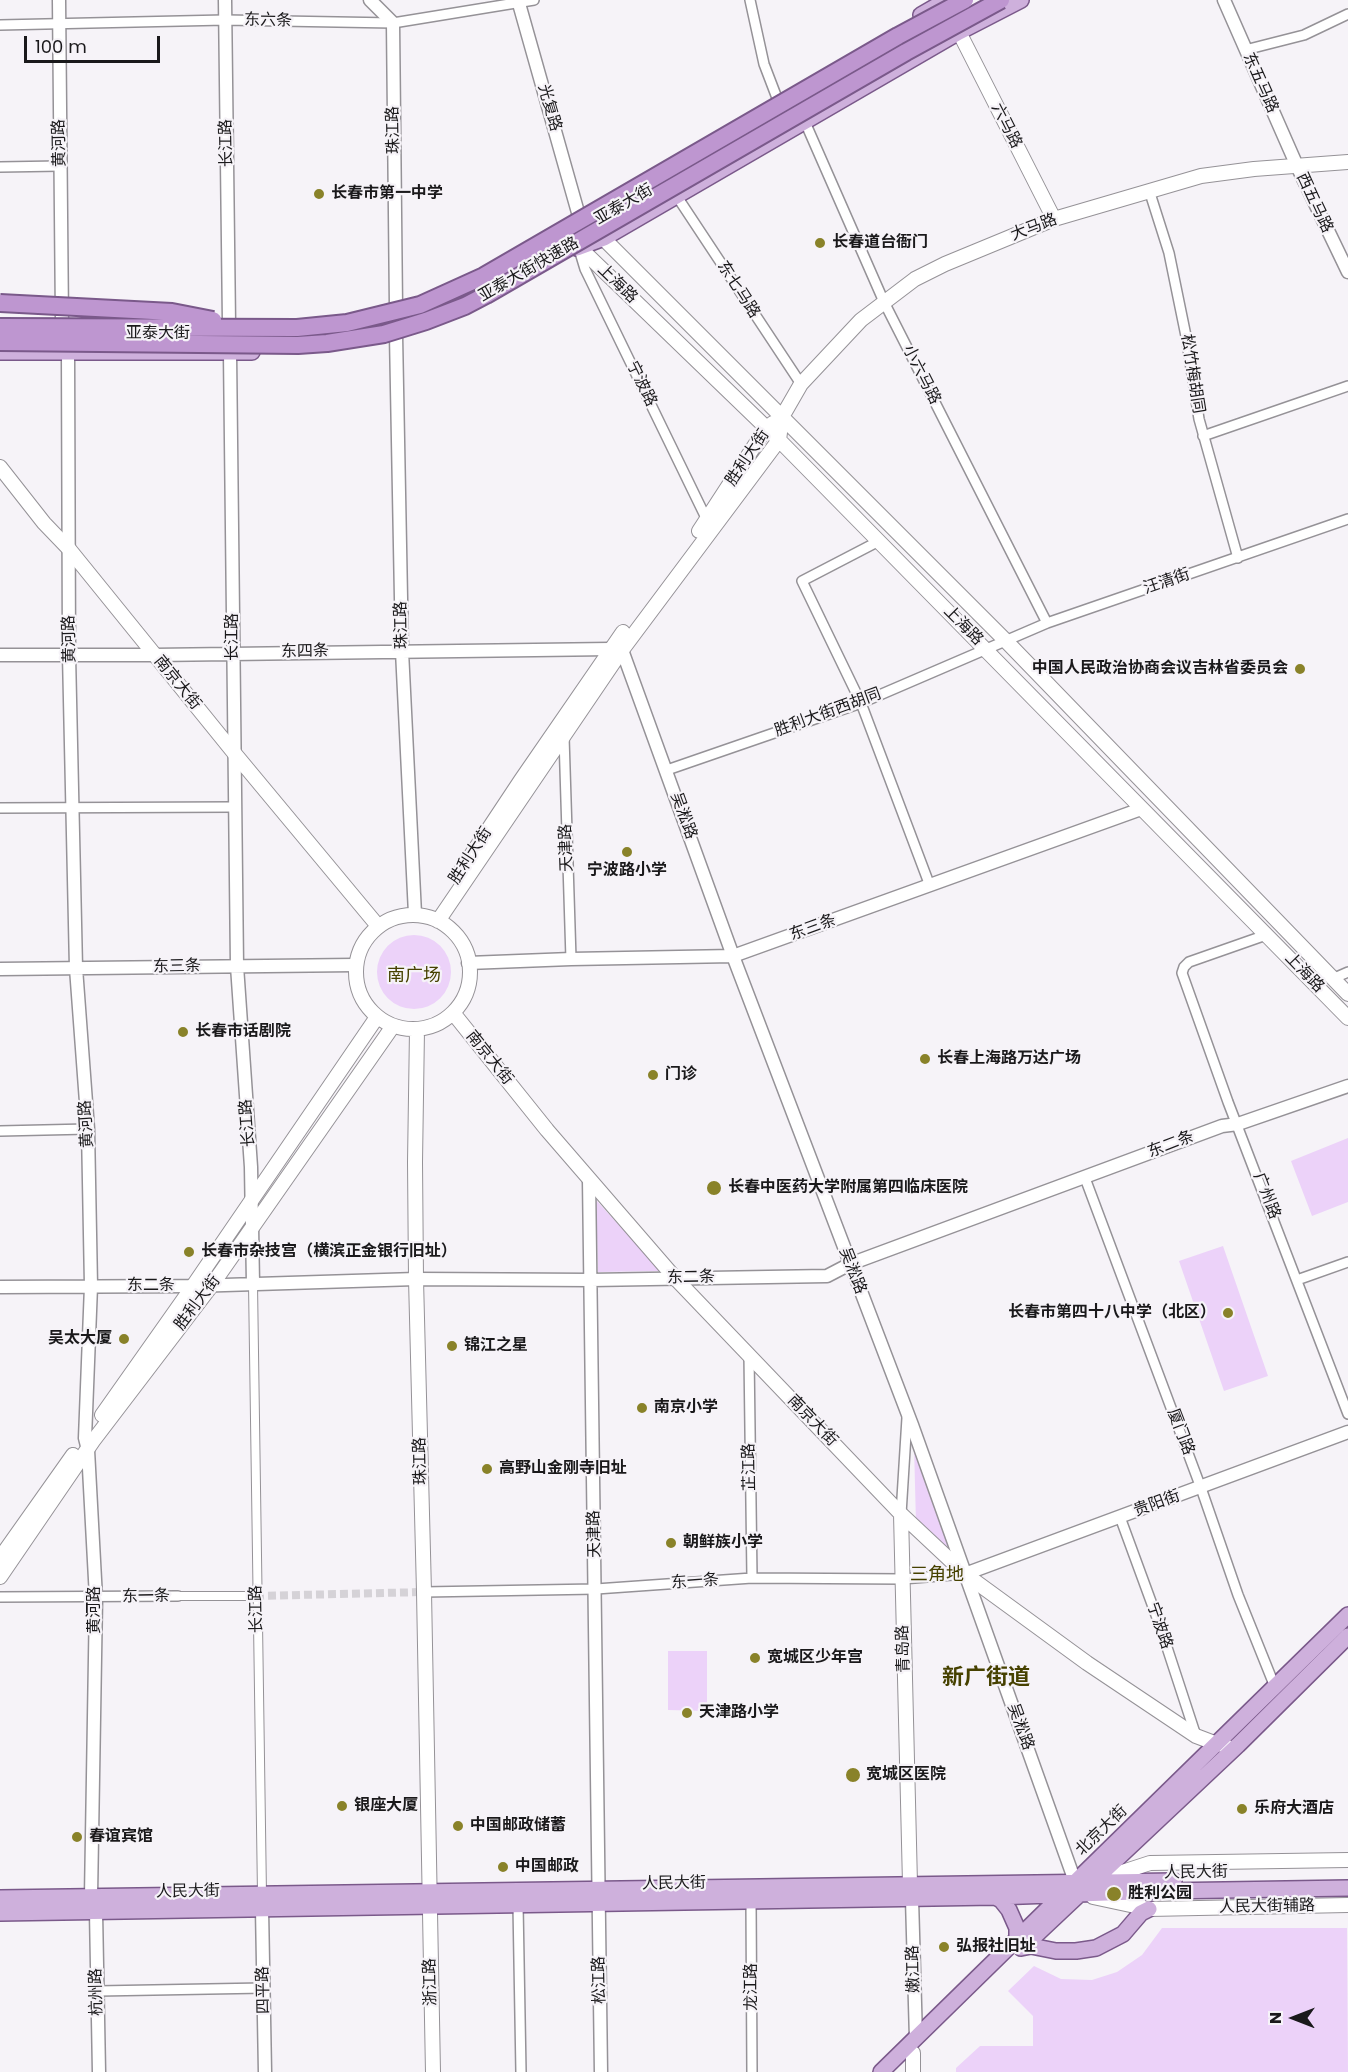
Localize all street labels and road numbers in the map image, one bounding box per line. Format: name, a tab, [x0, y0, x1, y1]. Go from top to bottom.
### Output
street label: 东六条	[244, 11, 292, 31]
street label: 东五马路	[1238, 50, 1282, 116]
street label: 光复路	[533, 82, 565, 134]
street label: 六马路	[987, 100, 1025, 152]
street label: 珠江路	[384, 106, 404, 154]
street label: 黄河路	[50, 119, 70, 167]
street label: 长江路	[217, 119, 237, 167]
street label: 西五马路	[1292, 170, 1336, 236]
street label: 亚泰大街	[591, 181, 657, 229]
street label: 大马路	[1008, 210, 1060, 246]
street label: 亚泰大街快速路	[476, 234, 582, 306]
street label: 东七马路	[713, 258, 763, 322]
street label: 上海路	[593, 260, 641, 308]
street label: 亚泰大街	[126, 324, 190, 344]
street label: 松竹梅胡同	[1176, 333, 1208, 415]
street label: 小六马路	[898, 342, 944, 408]
street label: 宁波路	[622, 358, 660, 410]
street label: 胜利大街	[722, 426, 774, 490]
street label: 汪清街	[1141, 565, 1193, 599]
street label: 珠江路	[392, 601, 412, 649]
street label: 上海路	[939, 602, 987, 650]
street label: 长江路	[223, 613, 243, 661]
street label: 黄河路	[60, 615, 80, 663]
street label: 东四条	[281, 642, 329, 662]
street label: 南京大街	[149, 652, 205, 714]
street label: 胜利大街西胡同	[772, 685, 884, 741]
street label: 吴淞路	[666, 790, 700, 842]
street label: 胜利大街	[446, 824, 496, 888]
street label: 天津路	[557, 824, 577, 872]
street label: 东三条	[787, 911, 839, 945]
street label: 上海路	[1280, 949, 1328, 997]
street label: 东三条	[153, 957, 201, 977]
street label: 南京大街	[461, 1027, 517, 1089]
street label: 长江路	[237, 1098, 259, 1148]
street label: 黄河路	[76, 1100, 98, 1148]
street label: 东二条	[1145, 1127, 1197, 1163]
street label: 广州路	[1248, 1170, 1284, 1222]
street label: 吴淞路	[834, 1245, 870, 1297]
street label: 东二条	[667, 1268, 715, 1288]
street label: 胜利大街	[171, 1272, 225, 1334]
street label: 东二条	[127, 1276, 175, 1296]
street label: 南京大街	[783, 1391, 841, 1451]
street label: 厦门路	[1162, 1406, 1198, 1458]
street label: 珠江路	[411, 1437, 431, 1485]
street label: 芷江路	[740, 1443, 760, 1491]
street label: 贵阳街	[1131, 1487, 1183, 1521]
street label: 天津路	[585, 1510, 605, 1558]
street label: 东一条	[670, 1571, 720, 1593]
street label: 长江路	[247, 1585, 267, 1633]
street label: 黄河路	[85, 1586, 105, 1634]
street label: 东一条	[122, 1587, 170, 1607]
street label: 宁波路	[1142, 1600, 1176, 1652]
street label: 青岛路	[894, 1625, 914, 1673]
street label: 吴淞路	[1003, 1701, 1037, 1753]
street label: 北京大街	[1072, 1802, 1132, 1860]
street label: 人民大街	[1164, 1863, 1228, 1883]
street label: 人民大街	[642, 1874, 706, 1894]
street label: 人民大街	[156, 1882, 220, 1902]
street label: 人民大街辅路	[1219, 1897, 1315, 1917]
street label: 嫩江路	[904, 1945, 924, 1993]
street label: 松江路	[590, 1956, 610, 2004]
street label: 浙江路	[421, 1958, 441, 2006]
street label: 龙江路	[742, 1963, 762, 2011]
street label: 四平路	[254, 1966, 274, 2014]
street label: 杭州路	[87, 1968, 107, 2016]

